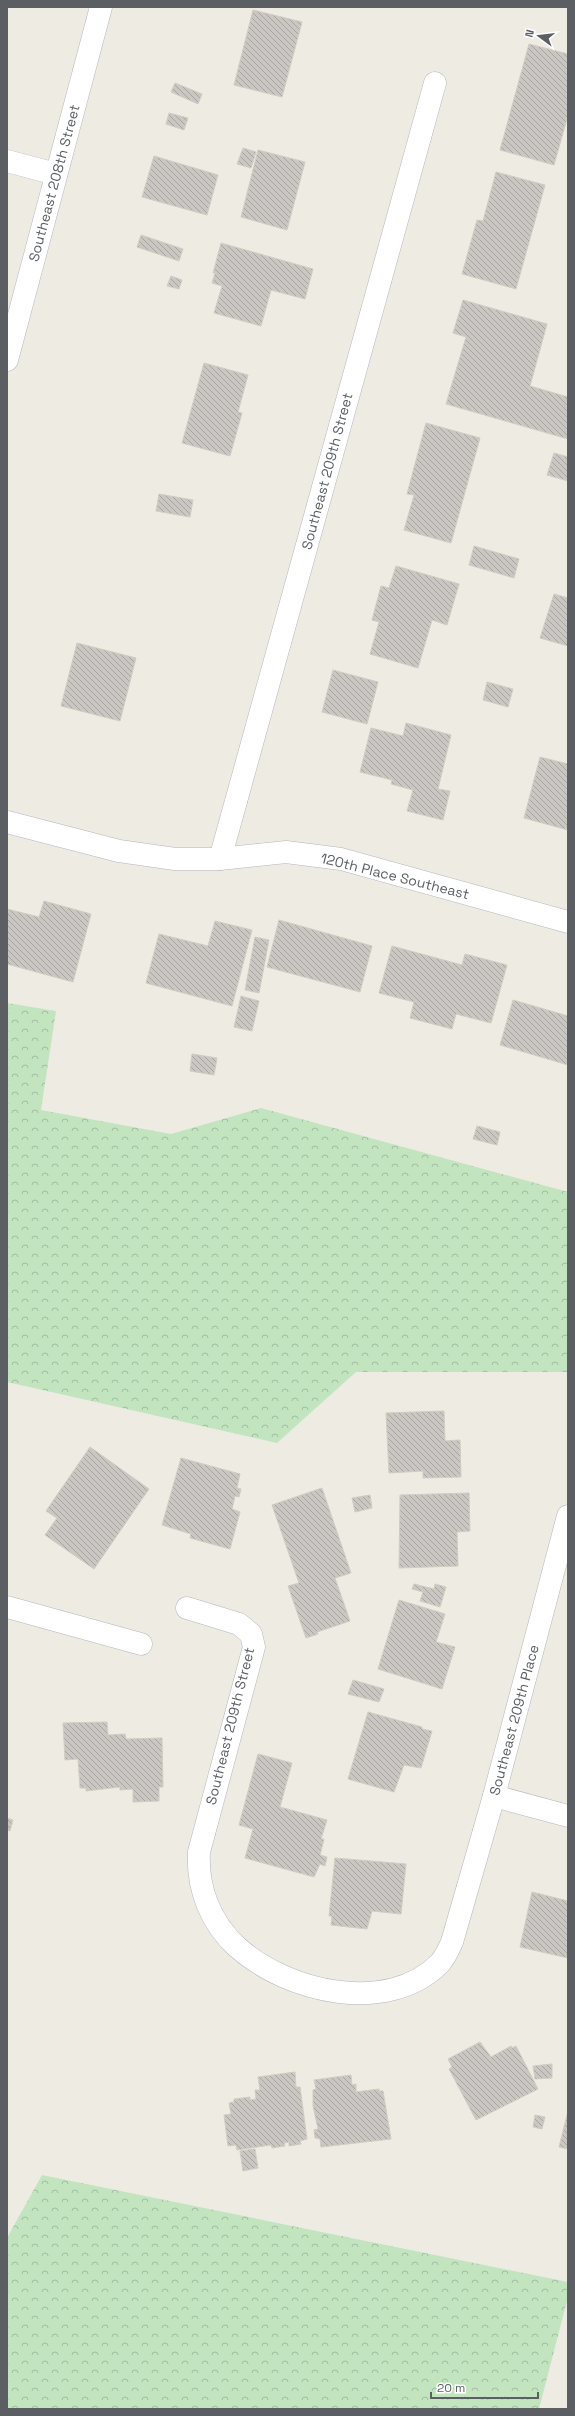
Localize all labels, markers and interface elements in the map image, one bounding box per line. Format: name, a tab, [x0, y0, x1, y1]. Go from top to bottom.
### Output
north arrow	[519, 16, 559, 56]
text: N	[522, 28, 537, 39]
street label: Southeast 208th Street	[24, 102, 84, 264]
street label: Southeast 209th Street	[297, 391, 357, 551]
street label: 120th Place Southeast	[319, 849, 471, 903]
street label: Southeast 209th Place	[485, 1643, 543, 1797]
street label: Southeast 209th Street	[202, 1645, 258, 1807]
scale bar	[431, 2374, 538, 2400]
text: 20 m	[437, 2380, 465, 2396]

